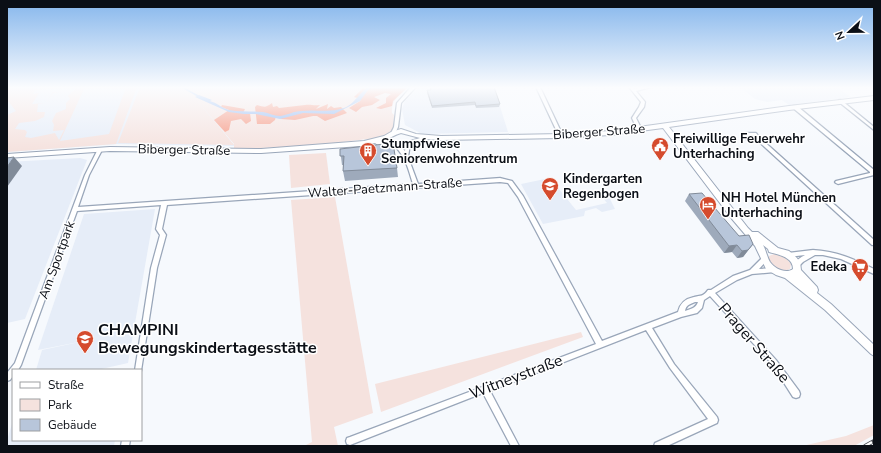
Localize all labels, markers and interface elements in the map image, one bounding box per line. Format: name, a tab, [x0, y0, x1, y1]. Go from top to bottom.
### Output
north arrow	[829, 12, 869, 52]
text: N	[832, 29, 849, 42]
street label: Biberger Straße	[552, 120, 646, 144]
place label: Freiwillige Feuerwehr Unterhaching	[673, 130, 806, 163]
place label: Stumpfwiese Seniorenwohnzentrum	[381, 135, 518, 168]
public building icon: Freiwillige Feuerwehr Unterhaching	[650, 136, 670, 161]
street label: Biberger Straße	[138, 140, 230, 160]
building icon: Stumpfwiese Seniorenwohnzentrum	[358, 141, 378, 166]
place label: Kindergarten Regenbogen	[563, 170, 642, 203]
street label: Walter-Paetzmann-Straße	[307, 174, 463, 202]
school or university icon: Kindergarten Regenbogen	[540, 176, 560, 201]
place label: NH Hotel München Unterhaching	[721, 189, 836, 222]
hotel icon: NH Hotel München Unterhaching	[698, 195, 718, 220]
street label: Am Sportpark	[35, 218, 80, 302]
supermarket icon: Edeka	[850, 257, 870, 282]
place label: Edeka	[810, 258, 847, 276]
street label: Prager Straße	[713, 298, 795, 388]
place label: CHAMPINI Bewegungskindertagesstätte	[98, 319, 317, 359]
school or university icon: CHAMPINI Bewegungskindertagesstätte	[75, 329, 95, 354]
street label: Witneystraße	[466, 349, 566, 405]
legend	[12, 369, 142, 441]
text: Straße	[48, 377, 84, 393]
text: Park	[48, 397, 73, 413]
text: Gebäude	[48, 417, 97, 433]

